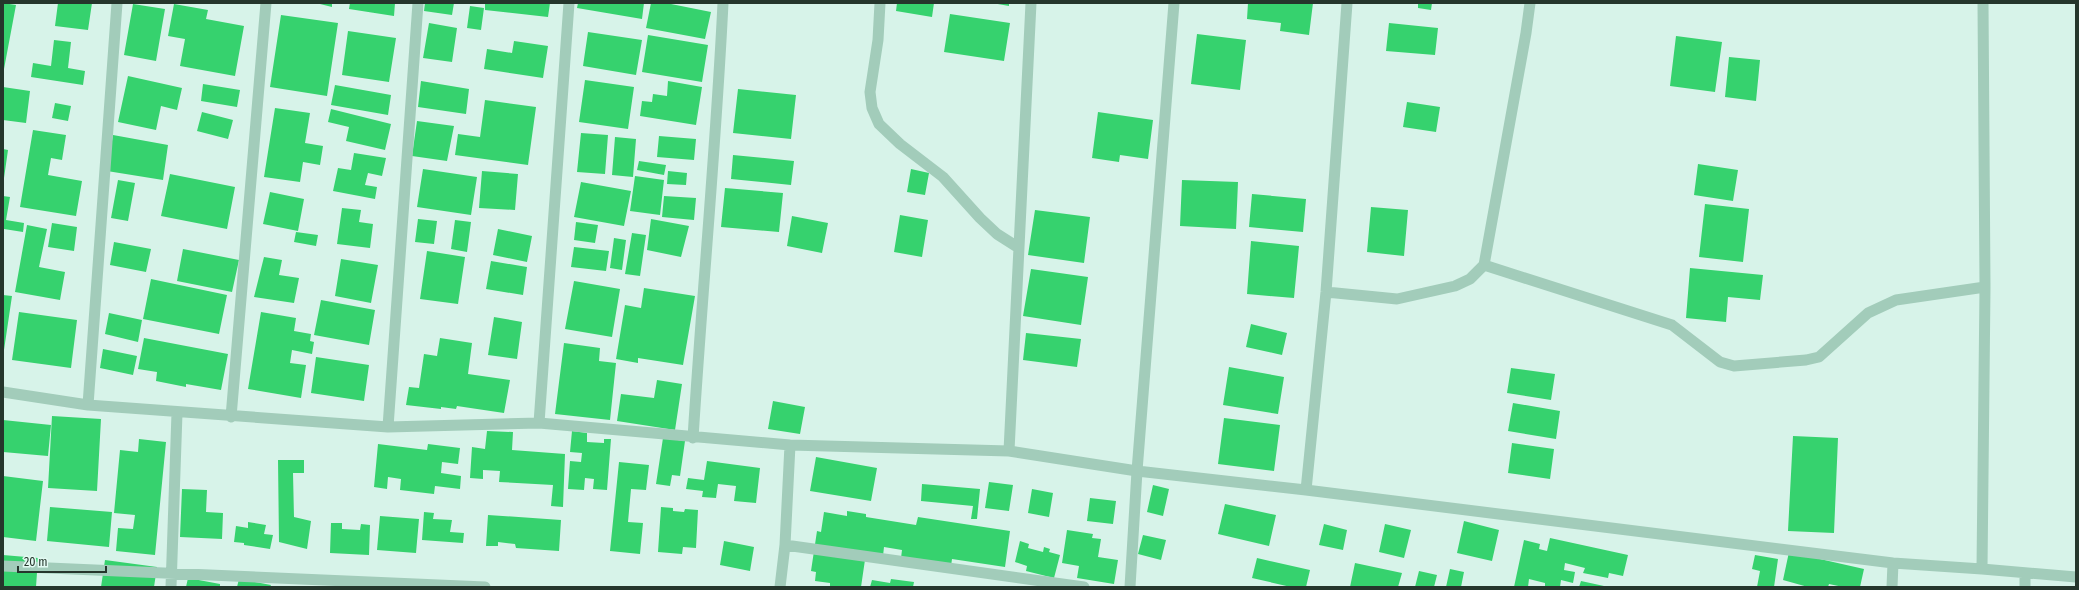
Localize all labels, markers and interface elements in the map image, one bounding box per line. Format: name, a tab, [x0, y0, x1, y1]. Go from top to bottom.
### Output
scale bar	[18, 548, 106, 574]
text: 20 m	[24, 555, 48, 569]

